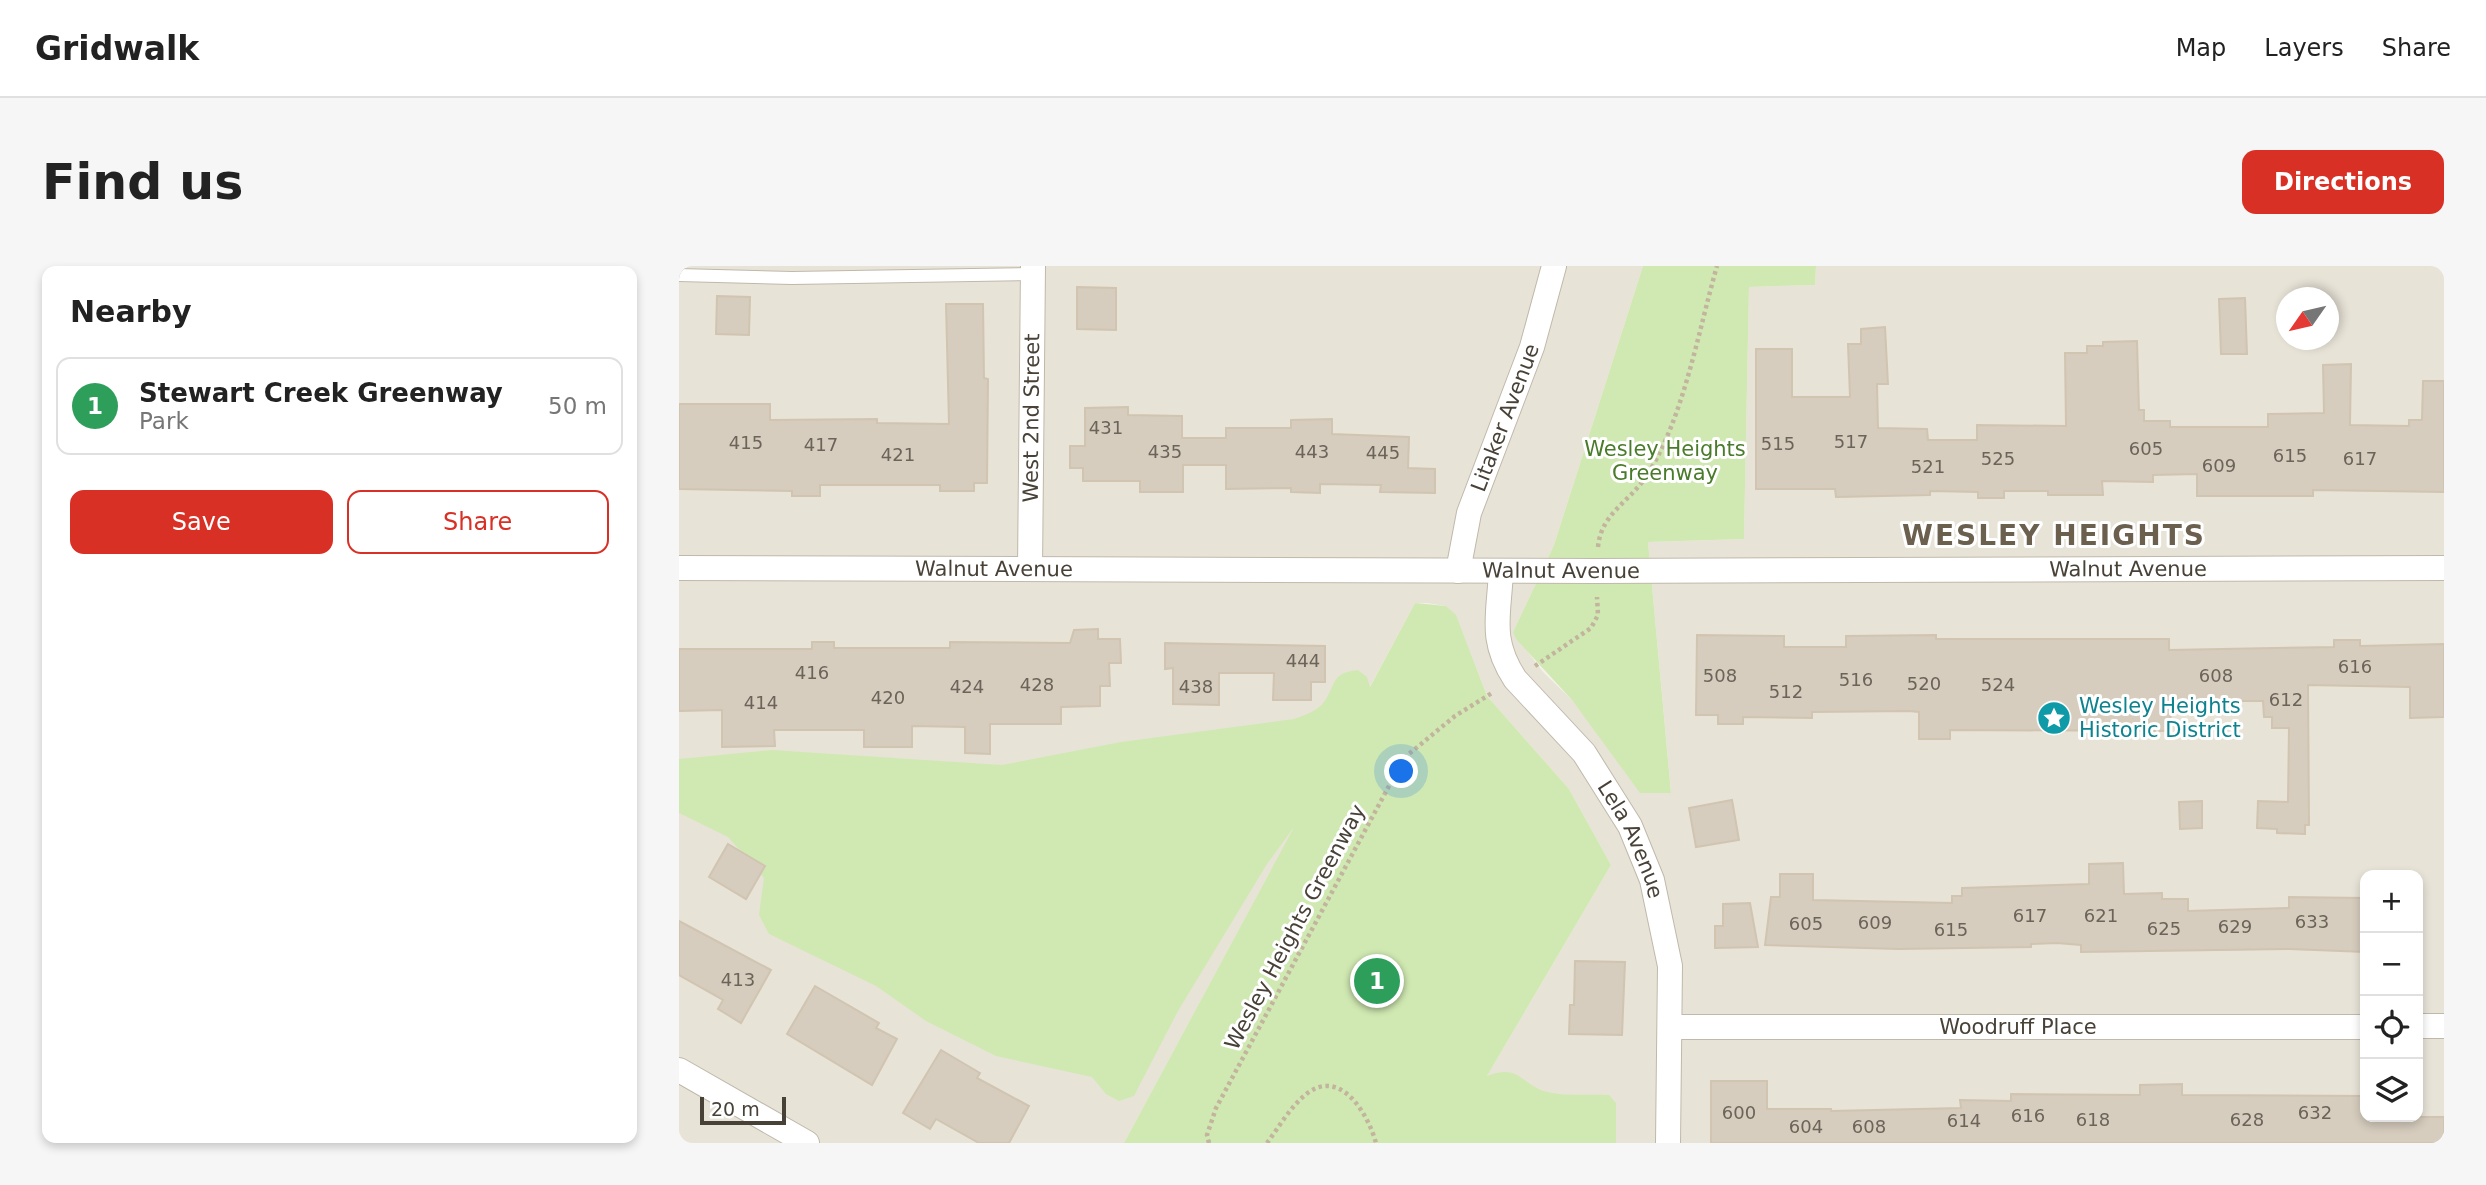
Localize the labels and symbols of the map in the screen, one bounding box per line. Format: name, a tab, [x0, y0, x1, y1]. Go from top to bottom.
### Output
north arrow	[2276, 287, 2339, 350]
street label: West 2nd Street	[1019, 333, 1044, 503]
street label: Litaker Avenue	[1466, 340, 1544, 495]
house number: 431	[1089, 417, 1123, 438]
house number: 517	[1834, 431, 1868, 452]
house number: 415	[729, 432, 763, 453]
house number: 515	[1761, 433, 1795, 454]
house number: 417	[804, 434, 838, 455]
park label: Wesley Heights Greenway	[1584, 437, 1746, 485]
house number: 605	[2129, 438, 2163, 459]
house number: 435	[1148, 441, 1182, 462]
house number: 443	[1295, 441, 1329, 462]
house number: 445	[1366, 442, 1400, 463]
house number: 421	[881, 444, 915, 465]
house number: 615	[2273, 445, 2307, 466]
house number: 525	[1981, 448, 2015, 469]
house number: 617	[2343, 448, 2377, 469]
house number: 609	[2202, 455, 2236, 476]
house number: 521	[1911, 456, 1945, 477]
district label: WESLEY HEIGHTS	[1902, 519, 2206, 552]
street label: Walnut Avenue	[915, 557, 1073, 581]
street label: Walnut Avenue	[2049, 557, 2207, 581]
street label: Walnut Avenue	[1482, 559, 1640, 583]
house number: 444	[1286, 650, 1320, 671]
house number: 616	[2338, 656, 2372, 677]
house number: 416	[795, 662, 829, 683]
house number: 508	[1703, 665, 1737, 686]
house number: 608	[2199, 665, 2233, 686]
house number: 516	[1839, 669, 1873, 690]
house number: 520	[1907, 673, 1941, 694]
house number: 428	[1020, 674, 1054, 695]
house number: 524	[1981, 674, 2015, 695]
house number: 424	[950, 676, 984, 697]
house number: 438	[1179, 676, 1213, 697]
house number: 512	[1769, 681, 1803, 702]
house number: 420	[871, 687, 905, 708]
house number: 612	[2269, 689, 2303, 710]
house number: 414	[744, 692, 778, 713]
place label: Wesley Heights Historic District	[2079, 694, 2241, 742]
place icon: Wesley Heights Historic District	[2035, 699, 2073, 737]
your location	[1384, 754, 1418, 788]
street label: Lela Avenue	[1593, 776, 1668, 900]
street label: Wesley Heights Greenway	[1220, 800, 1370, 1054]
house number: 617	[2013, 905, 2047, 926]
house number: 621	[2084, 905, 2118, 926]
house number: 633	[2295, 911, 2329, 932]
house number: 609	[1858, 912, 1892, 933]
house number: 605	[1789, 913, 1823, 934]
house number: 629	[2218, 916, 2252, 937]
house number: 625	[2147, 918, 2181, 939]
house number: 615	[1934, 919, 1968, 940]
pin: 1	[1354, 955, 1400, 1007]
house number: 413	[721, 969, 755, 990]
street label: Woodruff Place	[1939, 1015, 2097, 1039]
scale bar	[700, 1094, 786, 1126]
house number: 600	[1722, 1102, 1756, 1123]
house number: 632	[2298, 1102, 2332, 1123]
house number: 616	[2011, 1105, 2045, 1126]
house number: 618	[2076, 1109, 2110, 1130]
house number: 628	[2230, 1109, 2264, 1130]
house number: 614	[1947, 1110, 1981, 1131]
house number: 604	[1789, 1116, 1823, 1137]
house number: 608	[1852, 1116, 1886, 1137]

